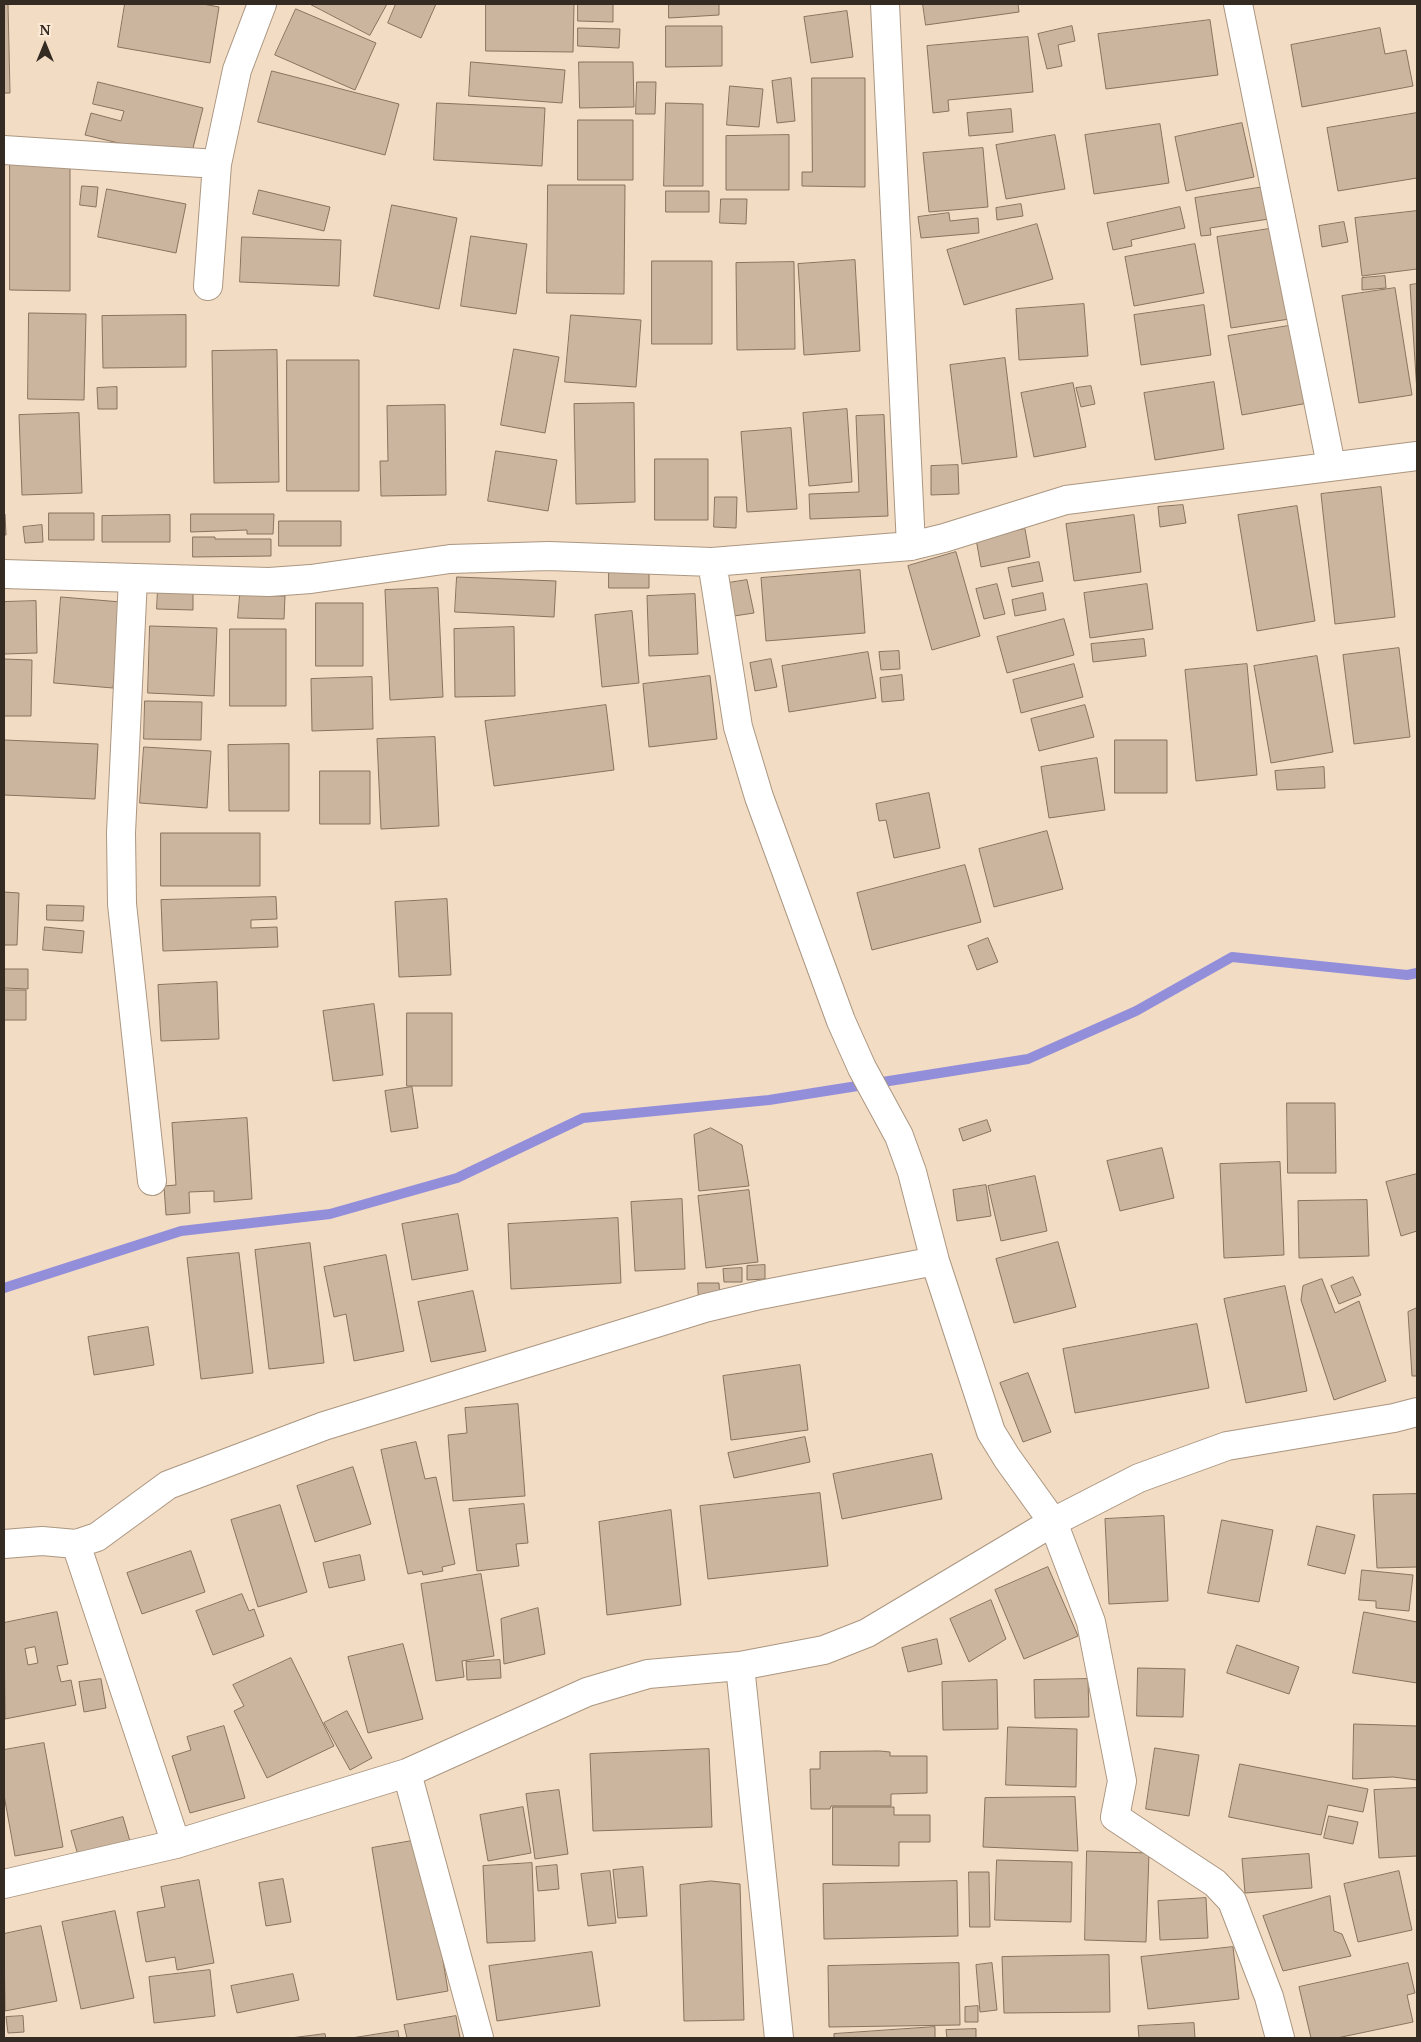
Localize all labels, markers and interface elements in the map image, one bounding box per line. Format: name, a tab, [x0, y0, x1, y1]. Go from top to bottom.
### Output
north arrow	[20, 20, 70, 70]
text: N	[39, 20, 51, 39]

